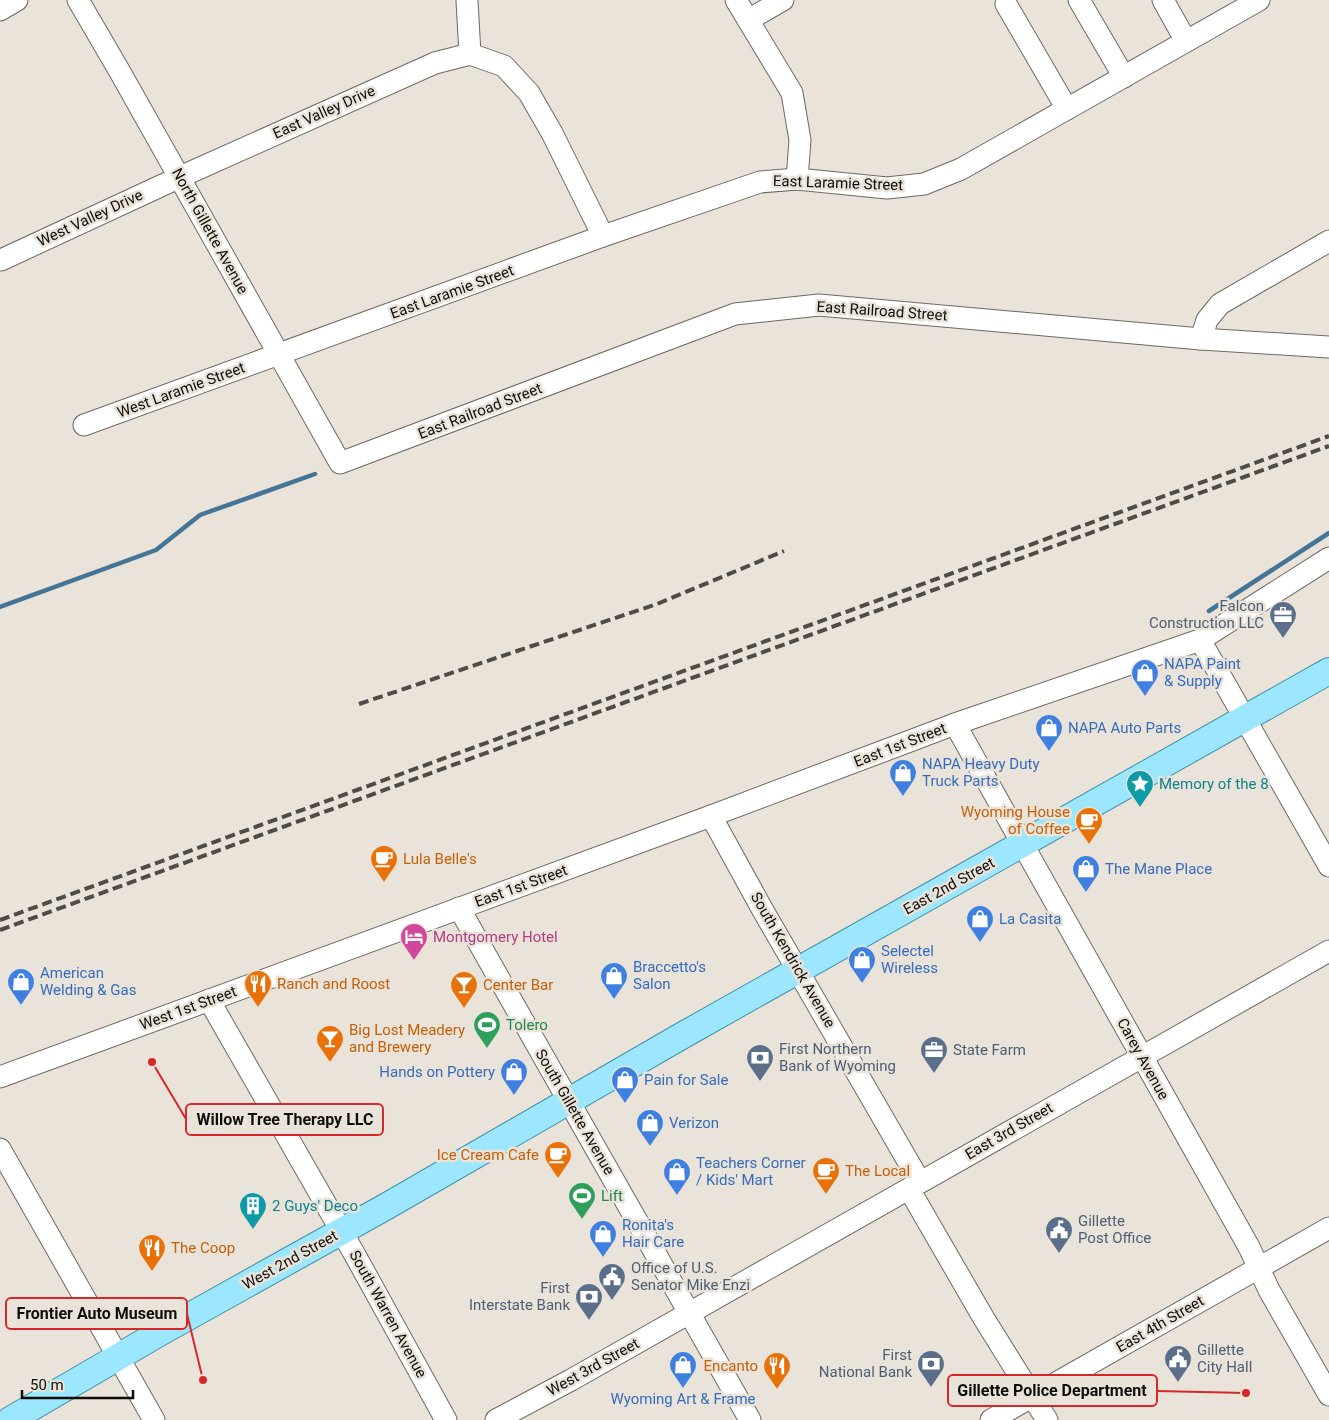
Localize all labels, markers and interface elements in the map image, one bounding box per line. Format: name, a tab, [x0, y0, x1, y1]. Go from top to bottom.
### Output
street label: East Valley Drive	[270, 81, 378, 143]
street label: North Gillette Avenue	[168, 165, 252, 297]
street label: East Laramie Street	[773, 172, 904, 194]
street label: West Valley Drive	[34, 186, 146, 250]
street label: East Laramie Street	[388, 261, 516, 323]
street label: East Railroad Street	[816, 297, 948, 325]
street label: West Laramie Street	[115, 358, 247, 421]
street label: East Railroad Street	[416, 379, 545, 443]
place label: Falcon Construction LLC	[1149, 597, 1264, 632]
office icon: Falcon Construction LLC	[1268, 600, 1298, 639]
place label: NAPA Paint & Supply	[1164, 655, 1241, 690]
shop icon: NAPA Paint & Supply	[1130, 658, 1160, 697]
shop icon: NAPA Auto Parts	[1034, 713, 1064, 752]
street label: East 1st Street	[851, 719, 949, 771]
place label: NAPA Auto Parts	[1068, 719, 1181, 737]
place label: NAPA Heavy Duty Truck Parts	[922, 755, 1039, 790]
shop icon: NAPA Heavy Duty Truck Parts	[888, 758, 918, 797]
place icon: Memory of the 8	[1125, 769, 1155, 808]
place label: Memory of the 8	[1159, 775, 1269, 793]
place label: Wyoming House of Coffee	[961, 803, 1070, 838]
cafe icon: Wyoming House of Coffee	[1074, 806, 1104, 845]
cafe icon: Lula Belle's	[369, 844, 399, 883]
place label: Lula Belle's	[403, 850, 477, 868]
street label: East 2nd Street	[900, 853, 998, 918]
shop icon: The Mane Place	[1071, 854, 1101, 893]
place label: The Mane Place	[1105, 860, 1212, 878]
street label: East 1st Street	[472, 861, 570, 911]
street label: South Kendrick Avenue	[747, 889, 839, 1031]
shop icon: La Casita	[965, 904, 995, 943]
place label: La Casita	[999, 910, 1061, 928]
hotel icon: Montgomery Hotel	[399, 922, 429, 961]
place label: Montgomery Hotel	[433, 928, 558, 946]
place label: Selectel Wireless	[881, 942, 938, 977]
shop icon: Selectel Wireless	[847, 945, 877, 984]
place label: Braccetto's Salon	[633, 958, 706, 993]
shop icon: Braccetto's Salon	[599, 961, 629, 1000]
place label: American Welding & Gas	[40, 964, 136, 999]
shop icon: American Welding & Gas	[6, 967, 36, 1006]
restaurant icon: Ranch and Roost	[243, 969, 273, 1008]
bar icon: Center Bar	[449, 970, 479, 1009]
place label: Ranch and Roost	[277, 975, 390, 993]
place label: Center Bar	[483, 976, 553, 994]
street label: West 1st Street	[137, 982, 239, 1034]
sports icon: Tolero	[472, 1010, 502, 1049]
street label: Carey Avenue	[1113, 1015, 1173, 1103]
place label: Tolero	[506, 1016, 548, 1034]
place label: Big Lost Meadery and Brewery	[349, 1021, 465, 1056]
bar icon: Big Lost Meadery and Brewery	[315, 1024, 345, 1063]
office icon: State Farm	[919, 1035, 949, 1074]
place label: First Northern Bank of Wyoming	[779, 1040, 896, 1075]
place label: State Farm	[953, 1041, 1026, 1059]
bank icon: First Northern Bank of Wyoming	[745, 1043, 775, 1082]
street label: South Gillette Avenue	[532, 1046, 618, 1178]
shop icon: Hands on Pottery	[499, 1057, 529, 1096]
place label: Hands on Pottery	[379, 1063, 495, 1081]
shop icon: Pain for Sale	[610, 1065, 640, 1104]
place label: Pain for Sale	[644, 1071, 728, 1089]
street label: East 3rd Street	[962, 1099, 1056, 1163]
callout: Willow Tree Therapy LLC	[186, 1104, 383, 1135]
shop icon: Verizon	[635, 1108, 665, 1147]
text: Willow Tree Therapy LLC	[197, 1110, 373, 1129]
place label: Verizon	[669, 1114, 719, 1132]
cafe icon: Ice Cream Cafe	[543, 1140, 573, 1179]
place label: Ice Cream Cafe	[437, 1146, 539, 1164]
place label: Teachers Corner / Kids' Mart	[696, 1154, 806, 1189]
cafe icon: The Local	[811, 1156, 841, 1195]
shop icon: Teachers Corner / Kids' Mart	[662, 1157, 692, 1196]
place label: The Local	[845, 1162, 910, 1180]
sports icon: Lift	[567, 1181, 597, 1220]
place label: Lift	[601, 1187, 623, 1205]
building icon: 2 Guys' Deco	[238, 1191, 268, 1230]
place label: 2 Guys' Deco	[272, 1197, 358, 1215]
place label: Gillette Post Office	[1078, 1212, 1151, 1247]
public building icon: Gillette Post Office	[1044, 1215, 1074, 1254]
place label: Ronita's Hair Care	[622, 1216, 684, 1251]
shop icon: Ronita's Hair Care	[588, 1219, 618, 1258]
street label: West 2nd Street	[239, 1226, 341, 1294]
restaurant icon: The Coop	[137, 1233, 167, 1272]
place label: The Coop	[171, 1239, 235, 1257]
street label: South Warren Avenue	[345, 1247, 431, 1381]
place label: Office of U.S. Senator Mike Enzi	[631, 1259, 750, 1294]
public building icon: Office of U.S. Senator Mike Enzi	[597, 1262, 627, 1301]
place label: First Interstate Bank	[469, 1279, 570, 1314]
bank icon: First Interstate Bank	[574, 1282, 604, 1321]
street label: East 4th Street	[1113, 1292, 1207, 1356]
callout: Frontier Auto Museum	[6, 1298, 187, 1329]
text: Frontier Auto Museum	[17, 1304, 177, 1323]
street label: West 3rd Street	[544, 1334, 642, 1400]
place label: Gillette City Hall	[1197, 1341, 1252, 1376]
public building icon: Gillette City Hall	[1163, 1344, 1193, 1383]
place label: First National Bank	[819, 1346, 912, 1381]
bank icon: First National Bank	[916, 1349, 946, 1388]
shop icon: Wyoming Art & Frame	[668, 1350, 698, 1389]
restaurant icon: Encanto	[762, 1351, 792, 1390]
place label: Encanto	[704, 1357, 758, 1375]
scale bar	[22, 1368, 134, 1400]
callout: Gillette Police Department	[948, 1375, 1157, 1406]
text: 50 m	[30, 1376, 64, 1394]
text: Gillette Police Department	[957, 1381, 1147, 1400]
place label: Wyoming Art & Frame	[610, 1390, 756, 1408]

